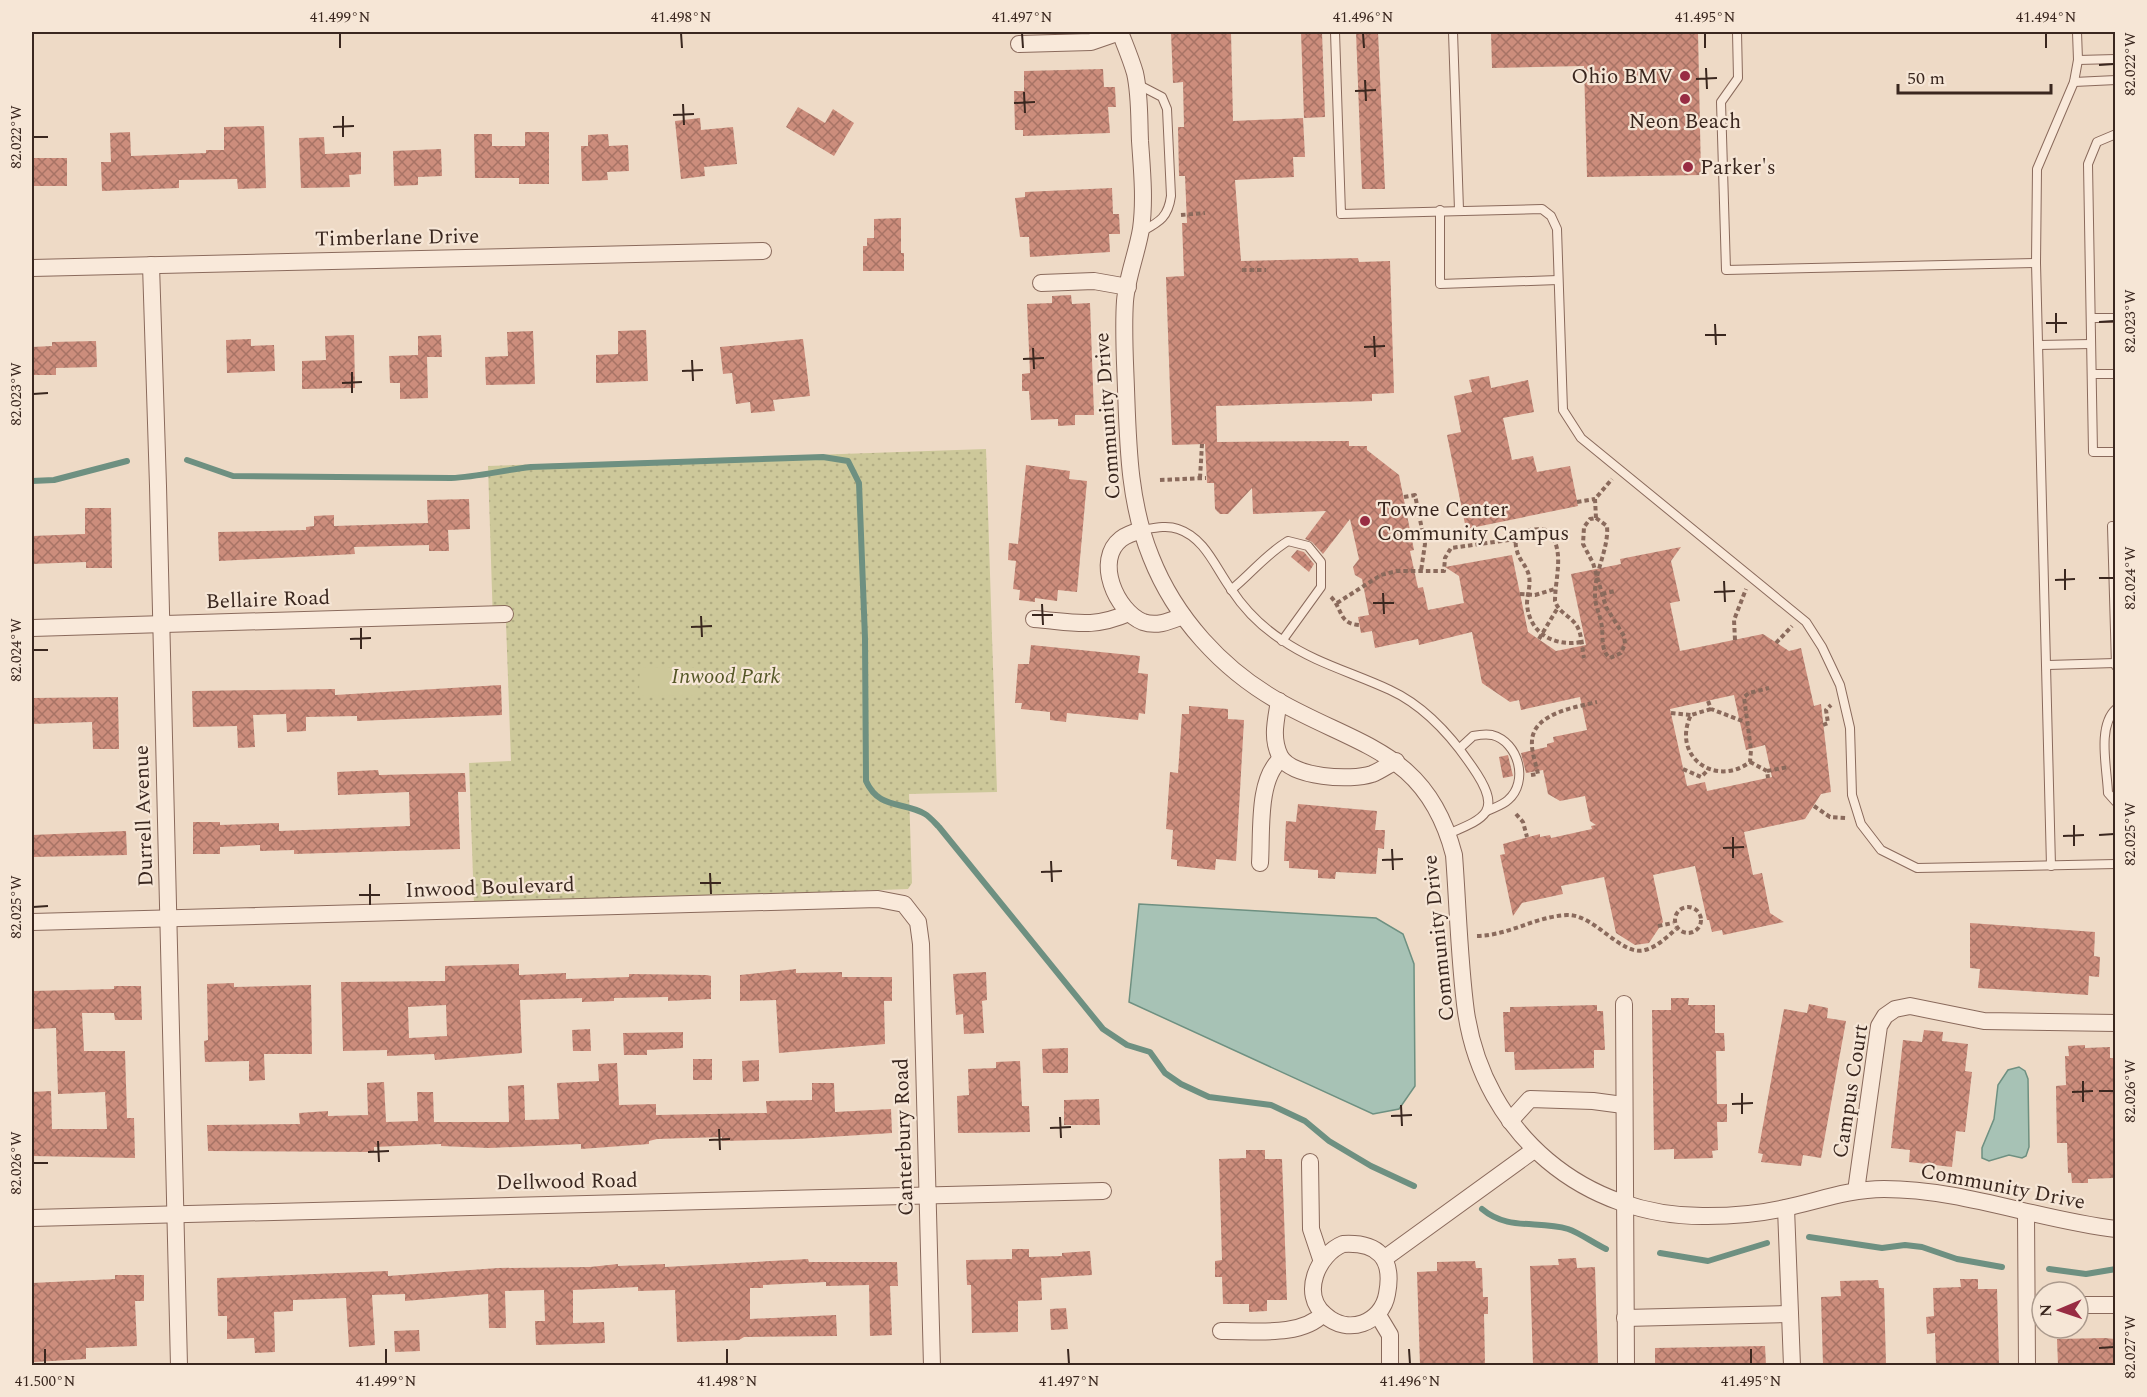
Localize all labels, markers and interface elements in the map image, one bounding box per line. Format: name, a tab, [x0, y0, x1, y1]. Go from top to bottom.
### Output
text: 41.499°N	[310, 6, 370, 29]
text: 41.498°N	[651, 6, 711, 29]
text: 41.497°N	[992, 6, 1052, 29]
text: 41.496°N	[1333, 6, 1393, 29]
text: 41.495°N	[1675, 6, 1735, 29]
text: 41.494°N	[2016, 6, 2076, 29]
text: 82.022°W	[2119, 32, 2142, 96]
scale bar	[1898, 57, 2051, 95]
place label: Ohio BMV	[1571, 61, 1673, 93]
text: 50 m	[1907, 65, 1945, 92]
marker: Ohio BMV	[1678, 69, 1692, 83]
marker: Neon Beach	[1678, 92, 1692, 106]
text: 82.022°W	[5, 105, 28, 169]
place label: Neon Beach	[1629, 106, 1741, 138]
place label: Parker's	[1700, 152, 1776, 184]
marker: Parker's	[1681, 160, 1695, 174]
street label: Timberlane Drive	[315, 221, 480, 255]
text: 82.023°W	[2119, 289, 2142, 353]
street label: Community Drive	[1086, 331, 1130, 501]
text: 82.023°W	[5, 362, 28, 426]
place label: Towne Center Community Campus	[1377, 494, 1569, 550]
marker: Towne Center Community Campus	[1358, 514, 1372, 528]
text: 82.024°W	[2119, 546, 2142, 610]
street label: Bellaire Road	[205, 582, 331, 618]
text: 82.024°W	[5, 618, 28, 682]
park label: Inwood Park	[672, 661, 781, 693]
street label: Durrell Avenue	[126, 745, 162, 887]
text: 82.025°W	[2119, 802, 2142, 866]
street label: Community Drive	[1414, 853, 1464, 1023]
street label: Inwood Boulevard	[405, 869, 575, 907]
text: 82.025°W	[5, 875, 28, 939]
street label: Campus Court	[1825, 1022, 1877, 1161]
street label: Canterbury Road	[885, 1057, 923, 1217]
text: 82.026°W	[2119, 1059, 2142, 1123]
text: 82.026°W	[5, 1131, 28, 1195]
street label: Community Drive	[1918, 1155, 2088, 1219]
street label: Dellwood Road	[496, 1165, 638, 1199]
north arrow	[2030, 1280, 2090, 1340]
text: N	[2034, 1304, 2058, 1317]
text: 82.027°W	[2119, 1315, 2142, 1379]
text: 41.500°N	[15, 1370, 75, 1393]
text: 41.499°N	[356, 1370, 416, 1393]
text: 41.498°N	[697, 1370, 757, 1393]
text: 41.497°N	[1039, 1370, 1099, 1393]
text: 41.496°N	[1380, 1370, 1440, 1393]
text: 41.495°N	[1721, 1370, 1781, 1393]

